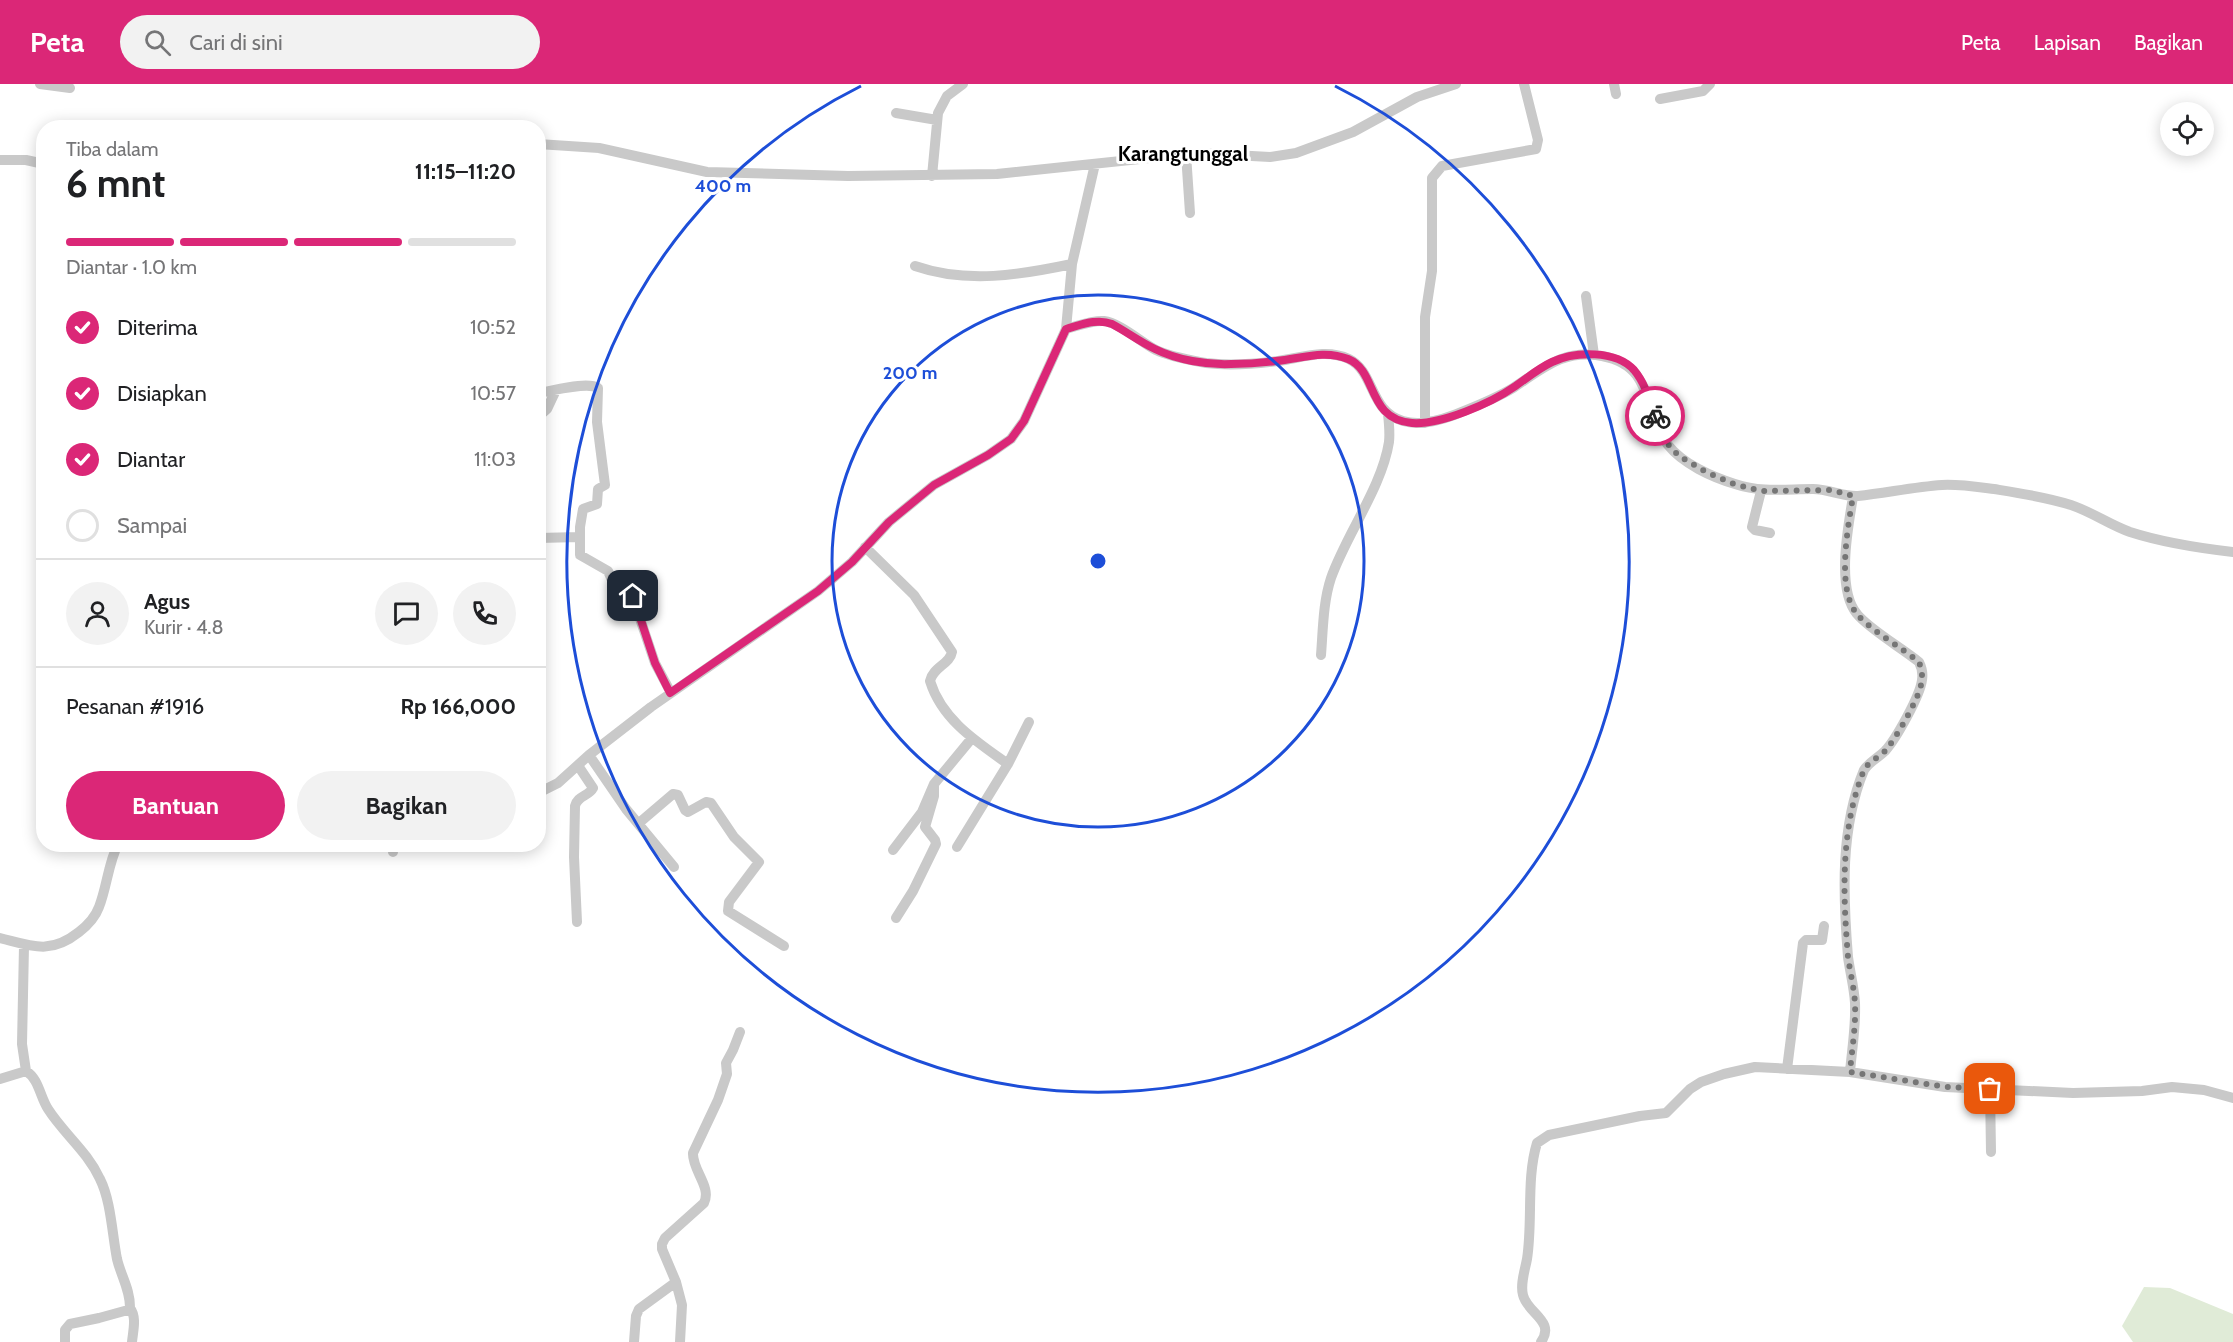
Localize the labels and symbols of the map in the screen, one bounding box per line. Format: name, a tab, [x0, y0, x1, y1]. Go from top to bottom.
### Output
district label: Karangtunggal	[1118, 141, 1249, 166]
text: 400 m	[695, 175, 751, 197]
text: 200 m	[883, 362, 937, 384]
courier	[1625, 386, 1685, 446]
centre of rings	[1088, 551, 1108, 571]
pin	[607, 570, 658, 621]
pin	[1964, 1063, 2015, 1114]

